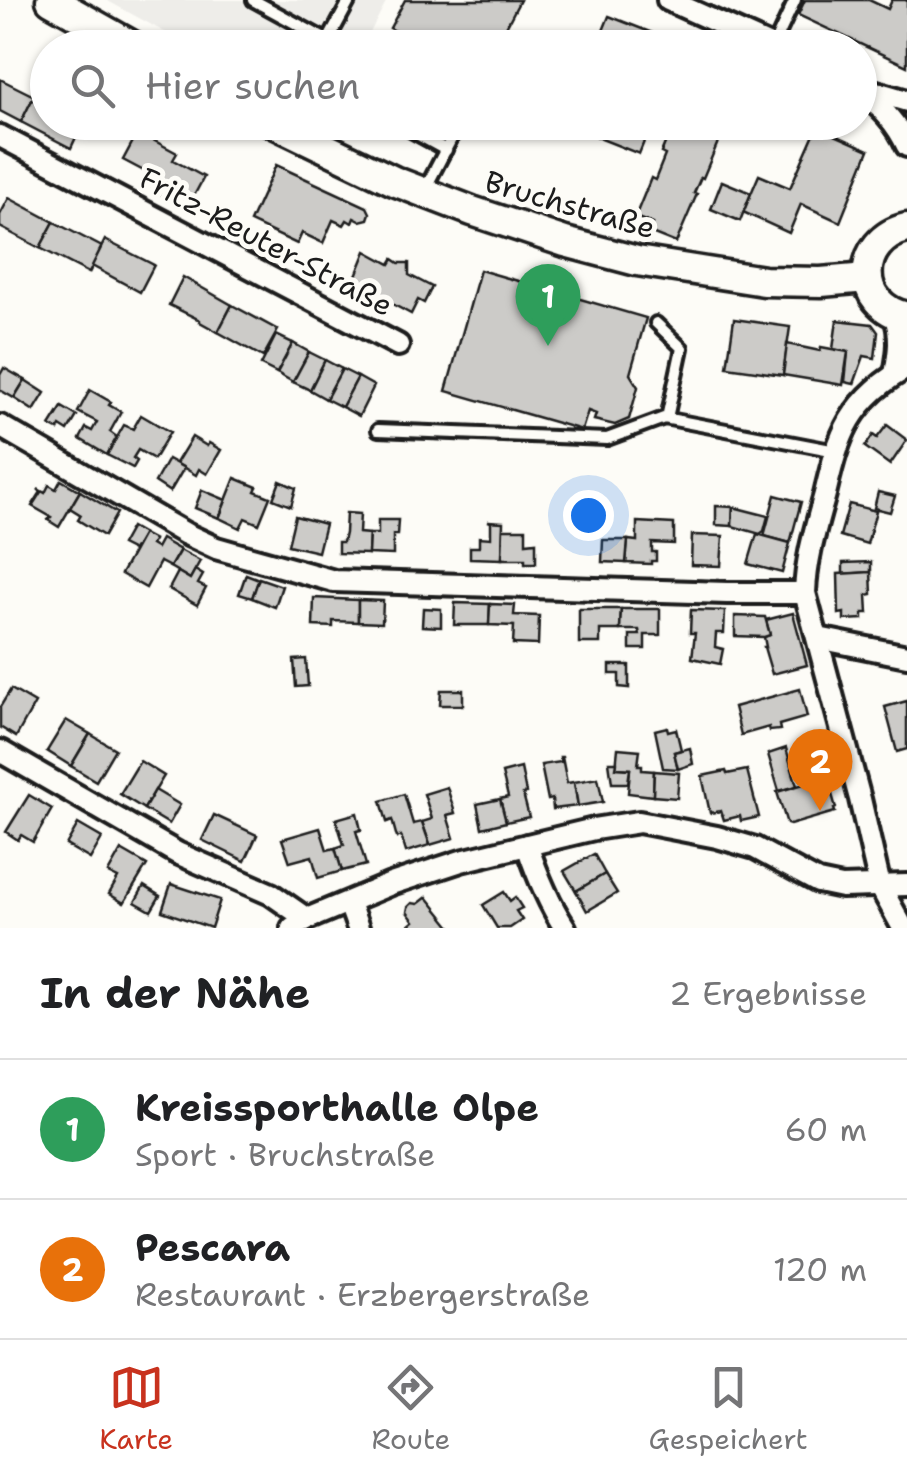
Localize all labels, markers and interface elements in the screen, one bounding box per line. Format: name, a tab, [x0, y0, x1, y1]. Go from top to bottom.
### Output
search box	[30, 30, 877, 140]
icon: search	[65, 58, 120, 113]
text: Hier suchen	[145, 60, 360, 111]
street label: Fritz-Reuter-Straße	[132, 157, 400, 326]
street label: Bruchstraße	[480, 161, 660, 248]
pin: 1	[516, 264, 580, 346]
your location	[563, 490, 614, 541]
pin: 2	[788, 728, 852, 811]
text: In der Nähe	[40, 965, 310, 1021]
text: 2 Ergebnisse	[669, 972, 867, 1015]
text: Kreissporthalle Olpe	[135, 1082, 539, 1133]
text: 1	[65, 1108, 80, 1151]
text: 60 m	[785, 1108, 867, 1151]
text: Sport · Bruchstraße	[135, 1133, 435, 1176]
text: Pescara	[135, 1222, 290, 1273]
text: 2	[61, 1248, 84, 1291]
text: 120 m	[773, 1248, 867, 1291]
text: Restaurant · Erzbergerstraße	[135, 1273, 590, 1316]
tab: Karte	[99, 1360, 173, 1458]
tab: Route	[371, 1360, 450, 1458]
tab: Gespeichert	[649, 1360, 808, 1458]

